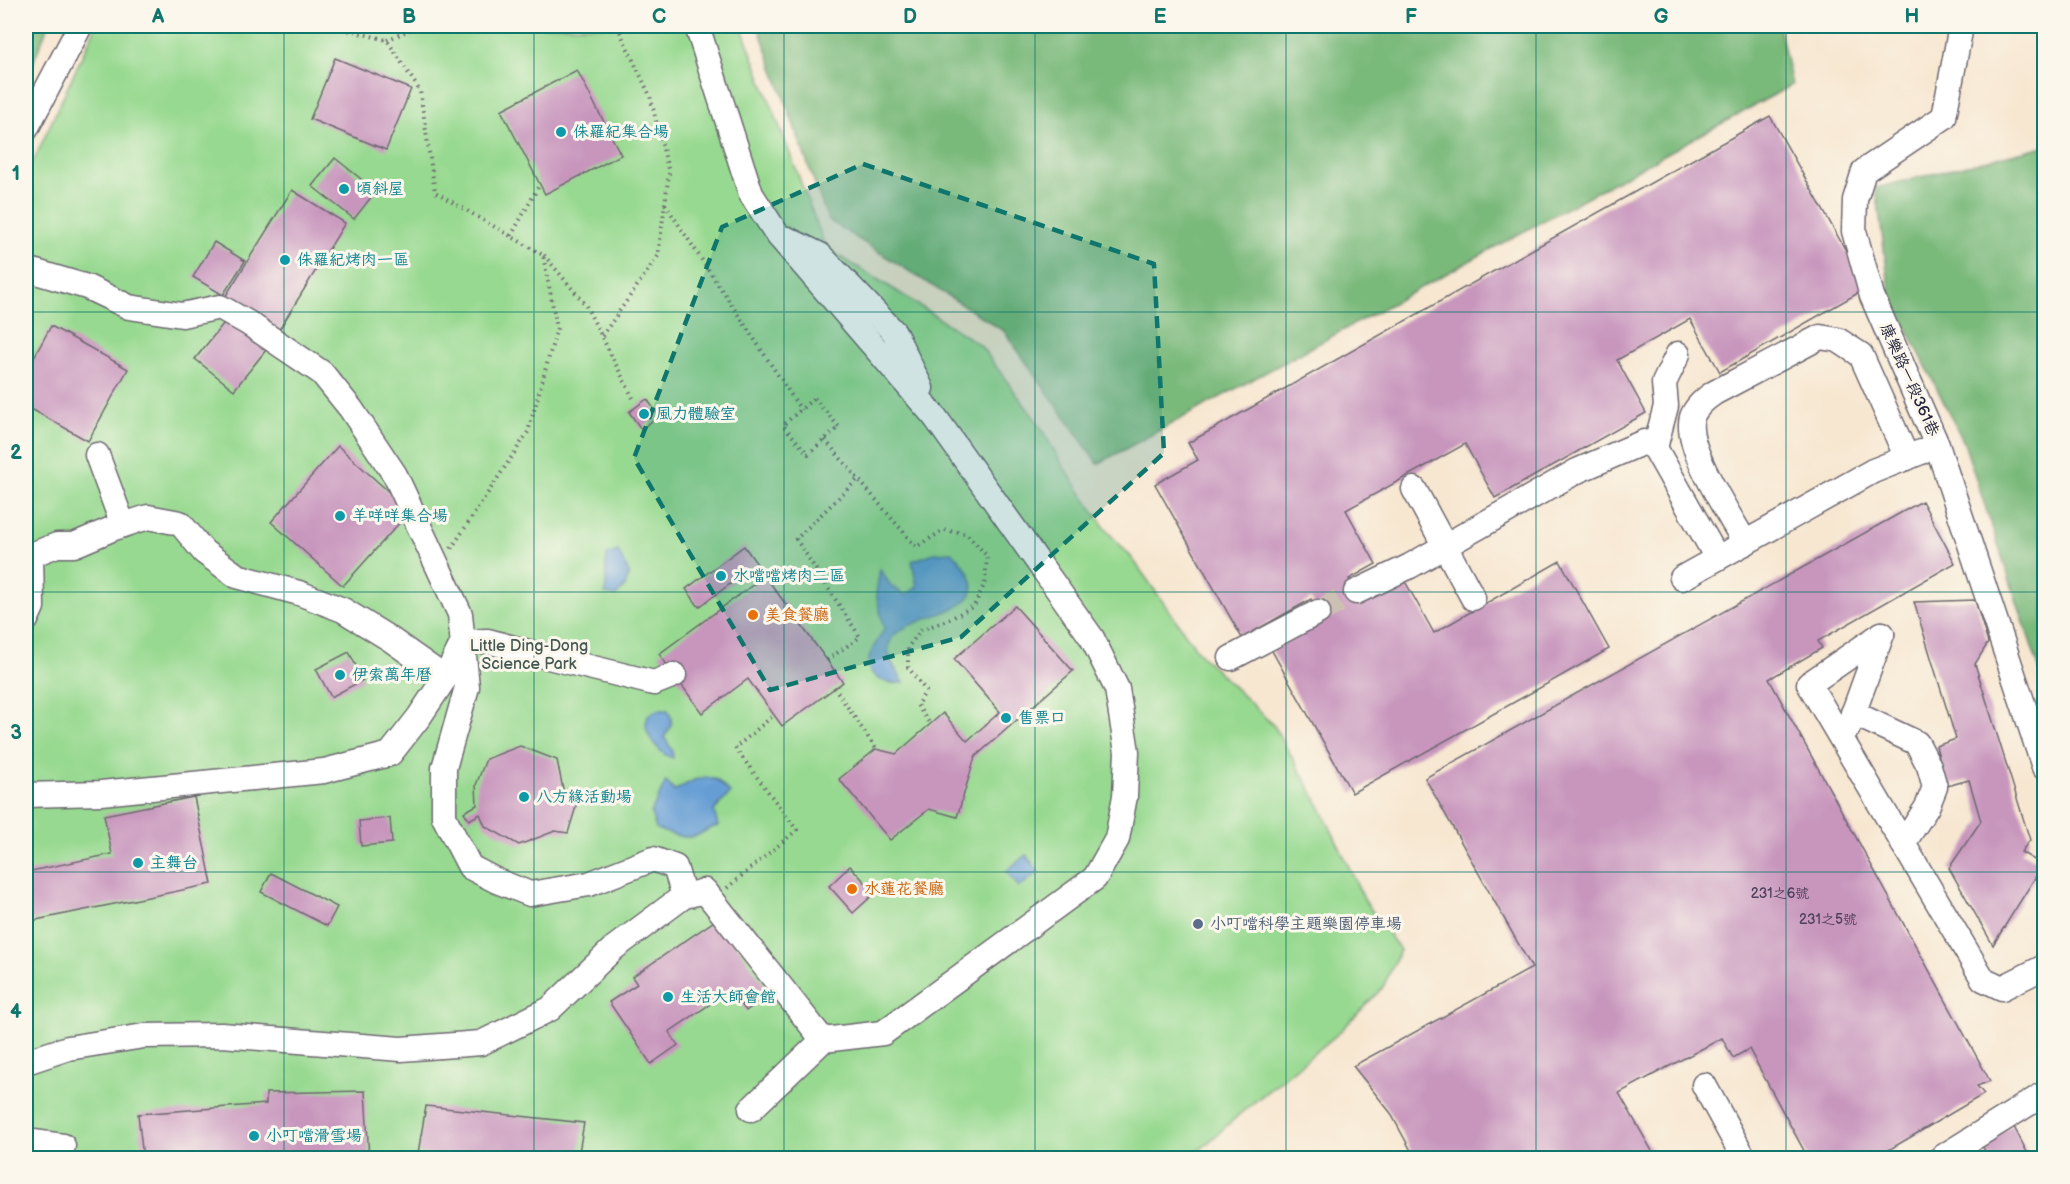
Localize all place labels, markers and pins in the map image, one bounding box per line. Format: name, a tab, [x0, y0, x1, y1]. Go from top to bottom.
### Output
place label: 侏羅紀集合場	[573, 123, 669, 142]
marker: 侏羅紀集合場	[554, 125, 568, 139]
place label: 頃斜屋	[356, 180, 404, 199]
marker: 頃斜屋	[337, 182, 351, 196]
place label: 侏羅紀烤肉一區	[297, 251, 409, 270]
marker: 侏羅紀烤肉一區	[278, 253, 292, 267]
place label: 風力體驗室	[656, 405, 736, 424]
marker: 風力體驗室	[637, 407, 651, 421]
place label: 羊咩咩集合場	[352, 507, 448, 526]
marker: 羊咩咩集合場	[333, 509, 347, 523]
place label: 水噹噹烤肉二區	[733, 567, 845, 586]
marker: 水噹噹烤肉二區	[714, 569, 728, 583]
place label: 美食餐廳	[765, 606, 829, 625]
marker: 美食餐廳	[746, 608, 760, 622]
place label: 伊索萬年曆	[352, 666, 432, 685]
marker: 伊索萬年曆	[333, 668, 347, 682]
place label: 售票口	[1018, 709, 1066, 728]
marker: 售票口	[999, 711, 1013, 725]
place label: 八方緣活動場	[536, 788, 632, 807]
marker: 八方緣活動場	[517, 790, 531, 804]
place label: 主舞台	[150, 854, 198, 873]
marker: 主舞台	[131, 856, 145, 870]
place label: 水蓮花餐廳	[864, 880, 944, 899]
marker: 水蓮花餐廳	[845, 882, 859, 896]
place label: 小叮噹科學主題樂園停車場	[1210, 915, 1402, 934]
marker: 小叮噹科學主題樂園停車場	[1191, 917, 1205, 931]
place label: 生活大師會館	[680, 988, 776, 1007]
marker: 生活大師會館	[661, 990, 675, 1004]
place label: 小叮噹滑雪場	[266, 1127, 362, 1146]
marker: 小叮噹滑雪場	[247, 1129, 261, 1143]

